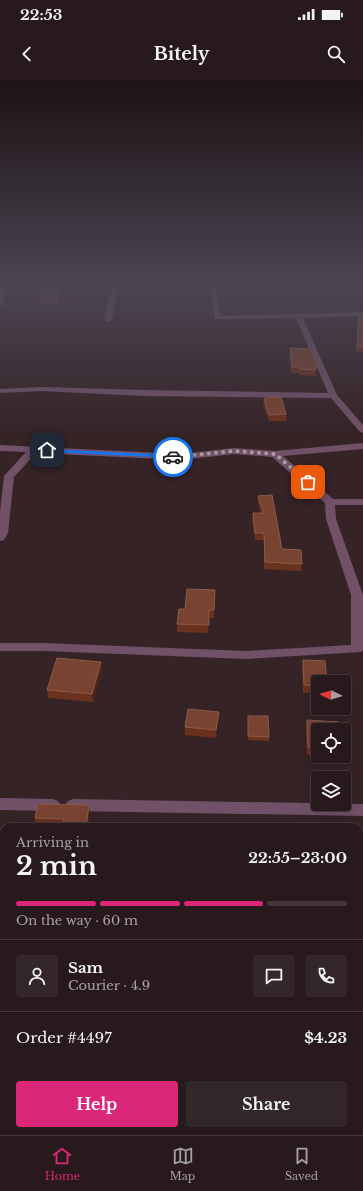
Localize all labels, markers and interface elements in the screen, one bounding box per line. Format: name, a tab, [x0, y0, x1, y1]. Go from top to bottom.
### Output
text: 22:53	[20, 5, 62, 24]
icon: back	[16, 43, 38, 65]
text: Bitely	[153, 43, 210, 65]
icon: search	[325, 43, 347, 65]
pin	[30, 433, 64, 467]
courier	[153, 437, 193, 477]
icon: home	[36, 439, 58, 461]
icon: car	[162, 446, 184, 468]
pin	[291, 465, 325, 499]
icon: bag	[297, 471, 319, 493]
north arrow	[311, 675, 351, 715]
map controls	[311, 675, 351, 811]
button: locate	[311, 723, 351, 763]
button: layers	[311, 771, 351, 811]
text: Arriving in	[16, 834, 89, 851]
text: 22:55–23:00	[248, 848, 347, 867]
text: 2 min	[16, 850, 97, 882]
text: On the way · 60 m	[16, 912, 138, 929]
button: person	[16, 955, 58, 997]
button: chat	[253, 955, 295, 997]
button: phone	[305, 955, 347, 997]
text: Sam	[68, 958, 103, 977]
text: Courier · 4.9	[68, 977, 150, 994]
text: Order #4497	[16, 1028, 112, 1047]
text: $4.23	[304, 1028, 347, 1047]
button: Help	[16, 1081, 178, 1127]
button: Share	[186, 1081, 347, 1127]
tab: Home	[45, 1145, 80, 1183]
tab: Map	[170, 1145, 195, 1183]
tab: Saved	[285, 1145, 318, 1183]

